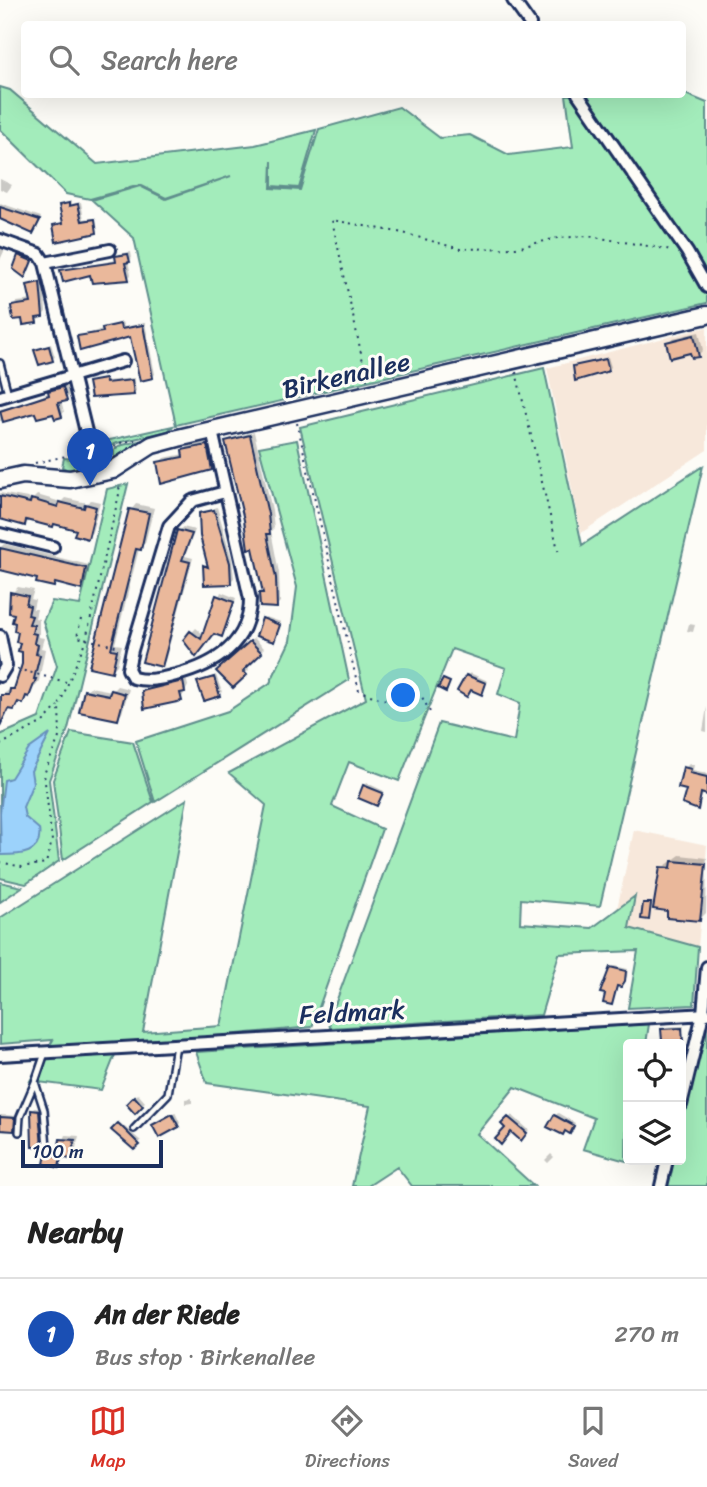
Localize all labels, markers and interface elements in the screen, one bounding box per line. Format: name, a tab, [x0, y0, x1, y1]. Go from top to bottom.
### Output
search box	[21, 21, 686, 98]
text: Search here	[101, 37, 238, 83]
icon: search	[45, 41, 83, 79]
street label: Birkenallee	[277, 338, 415, 412]
pin: 1	[67, 428, 113, 486]
your location	[386, 678, 420, 712]
street label: Feldmark	[298, 986, 406, 1038]
map controls	[623, 1039, 686, 1165]
button: locate	[623, 1039, 686, 1102]
button: layers	[623, 1102, 686, 1165]
text: 100 m	[32, 1135, 84, 1168]
scale bar	[21, 1137, 163, 1169]
text: Nearby	[28, 1205, 123, 1259]
text: An der Riede	[95, 1291, 240, 1337]
text: 1	[46, 1314, 56, 1355]
text: 270 m	[614, 1314, 679, 1355]
text: Bus stop · Birkenallee	[95, 1337, 315, 1378]
tab: Map	[89, 1402, 127, 1477]
tab: Directions	[305, 1402, 390, 1477]
tab: Saved	[568, 1402, 618, 1477]

